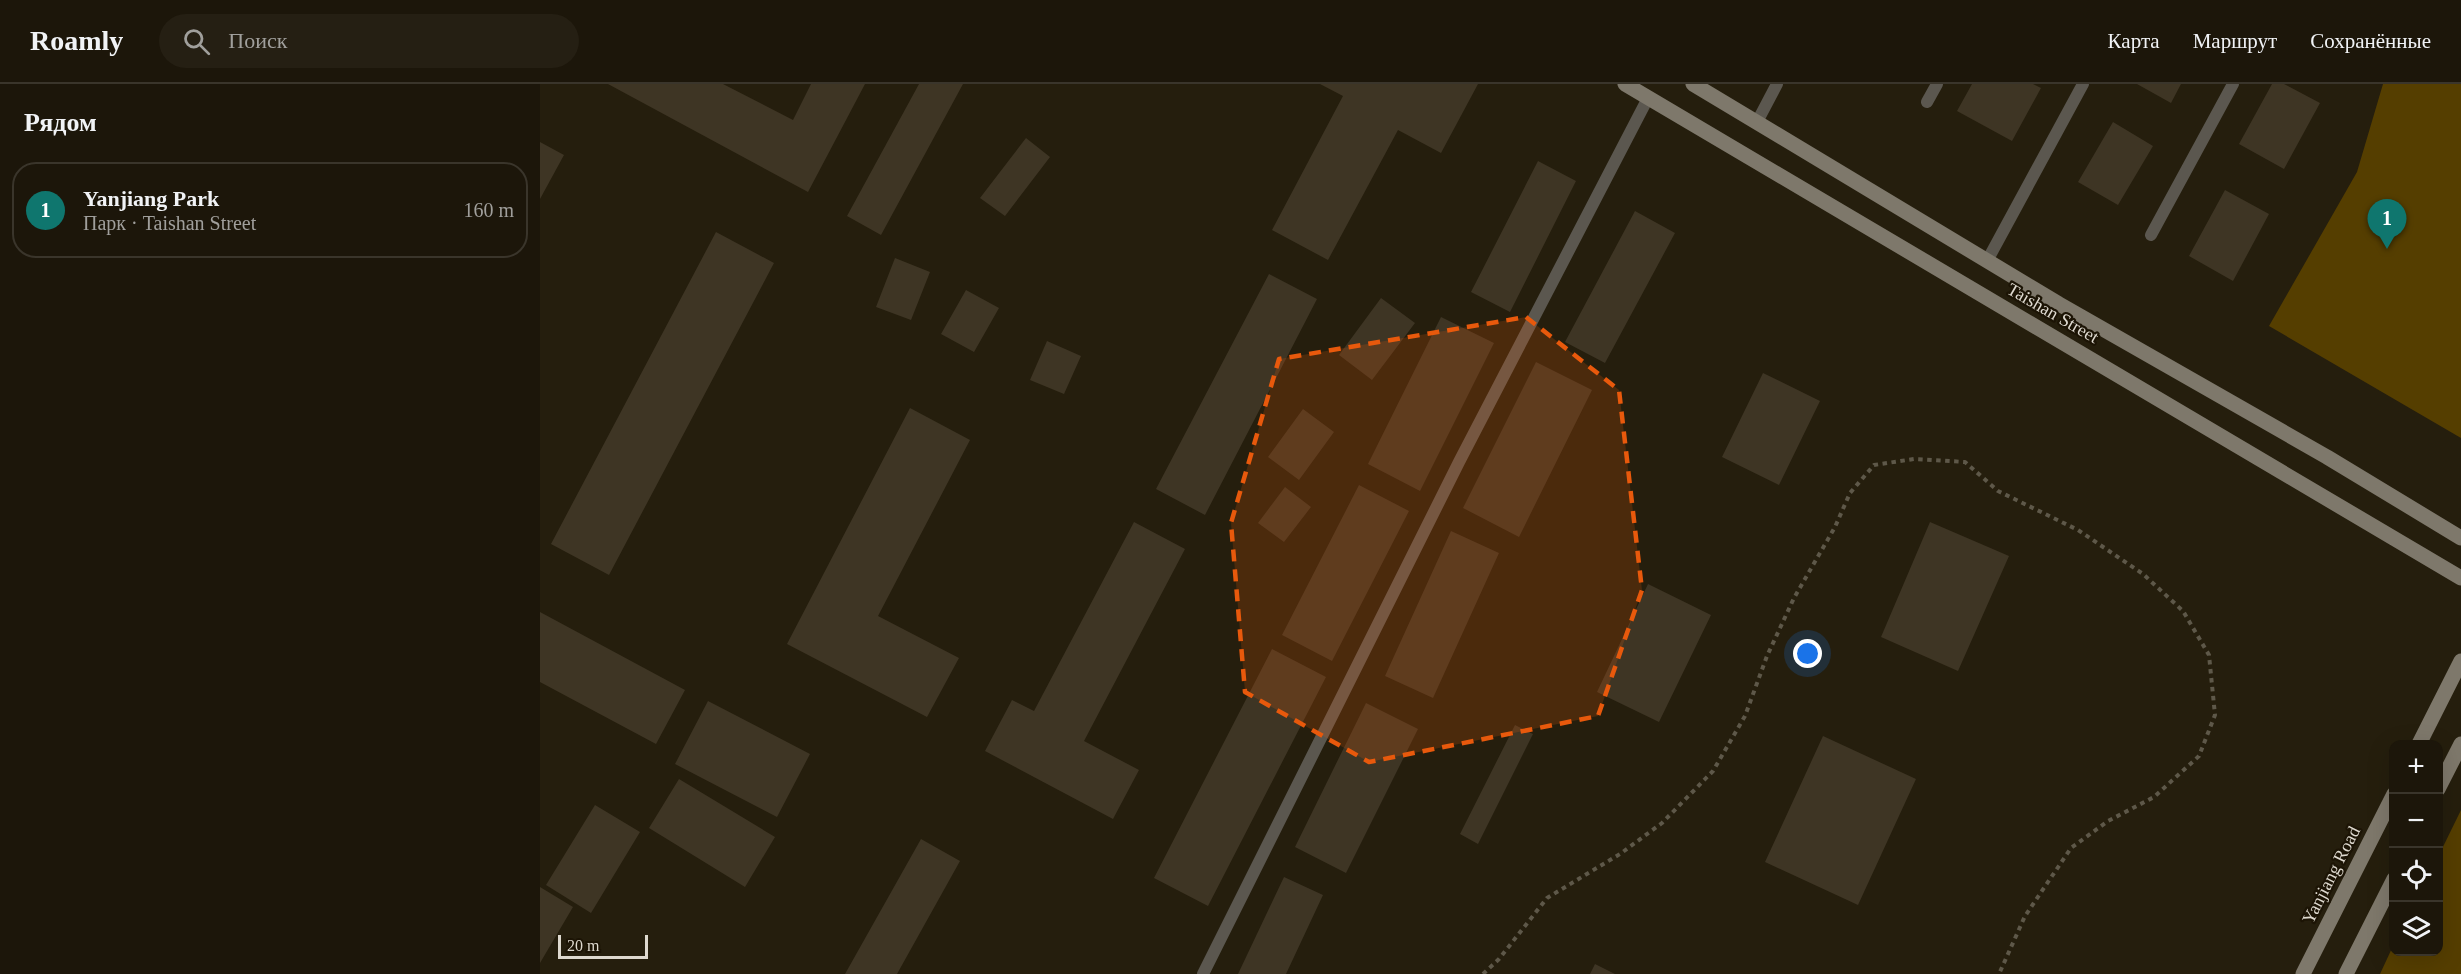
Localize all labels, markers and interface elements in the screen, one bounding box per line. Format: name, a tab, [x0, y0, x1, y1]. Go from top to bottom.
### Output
search box	[159, 14, 579, 68]
text: Roamly	[30, 25, 123, 56]
icon: search	[180, 25, 213, 58]
text: Поиск	[228, 28, 287, 53]
text: Карта	[2108, 29, 2160, 53]
text: Маршрут	[2193, 29, 2277, 53]
text: Сохранённые	[2310, 29, 2431, 53]
text: Рядом	[24, 108, 97, 137]
text: Yanjiang Park	[83, 186, 219, 211]
text: 1	[41, 199, 51, 221]
text: 160 m	[463, 199, 514, 221]
pin: 1	[2368, 200, 2406, 249]
text: Парк · Taishan Street	[83, 212, 256, 234]
street label: Taishan Street	[2004, 279, 2102, 347]
your location	[1793, 639, 1822, 668]
map controls	[2389, 740, 2443, 956]
button: +	[2389, 740, 2443, 794]
button: −	[2389, 794, 2443, 848]
street label: Yanjiang Road	[2298, 823, 2364, 927]
button: locate	[2389, 848, 2443, 902]
button: layers	[2389, 902, 2443, 956]
scale bar	[558, 932, 648, 960]
text: 20 m	[567, 937, 599, 954]

